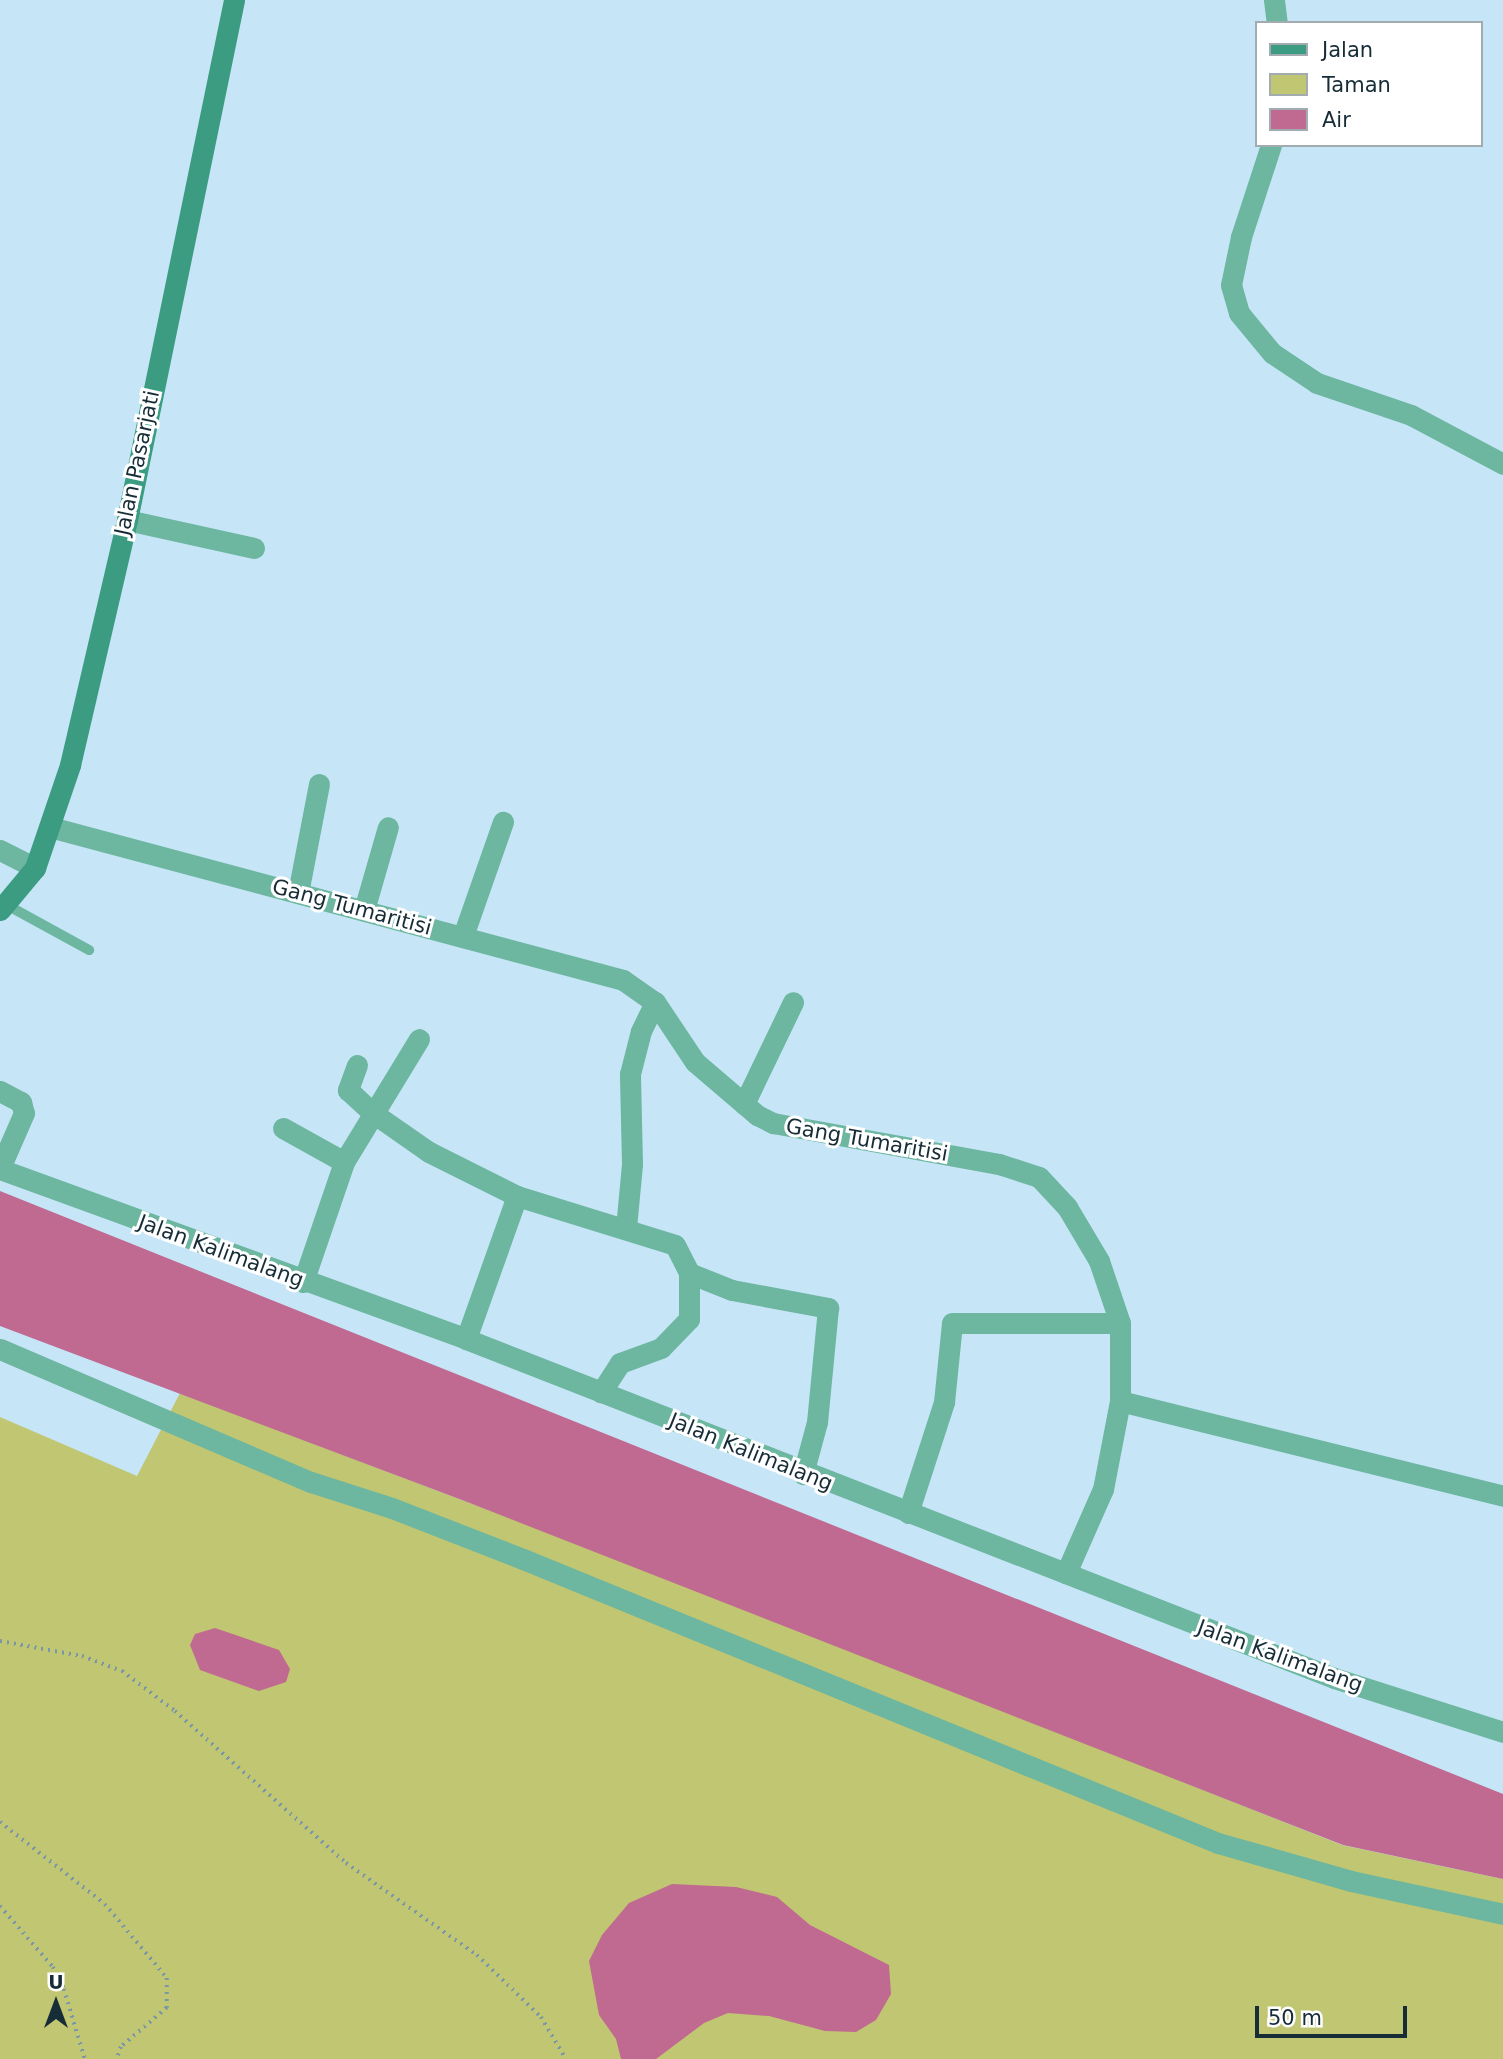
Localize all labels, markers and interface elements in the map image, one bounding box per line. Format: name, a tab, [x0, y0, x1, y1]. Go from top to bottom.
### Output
legend	[1254, 21, 1482, 147]
text: Jalan	[1322, 38, 1373, 62]
text: Taman	[1322, 73, 1391, 97]
text: Air	[1322, 108, 1351, 132]
street label: Jalan Pasarjati	[109, 388, 165, 538]
street label: Gang Tumaritisi	[270, 874, 434, 940]
street label: Gang Tumaritisi	[784, 1113, 950, 1167]
street label: Jalan Kalimalang	[135, 1209, 307, 1293]
street label: Jalan Kalimalang	[665, 1408, 837, 1496]
street label: Jalan Kalimalang	[1194, 1614, 1366, 1698]
north arrow	[21, 1968, 91, 2038]
text: U	[48, 1971, 64, 1993]
scale bar	[1258, 1993, 1410, 2037]
text: 50 m	[1268, 2006, 1322, 2030]

